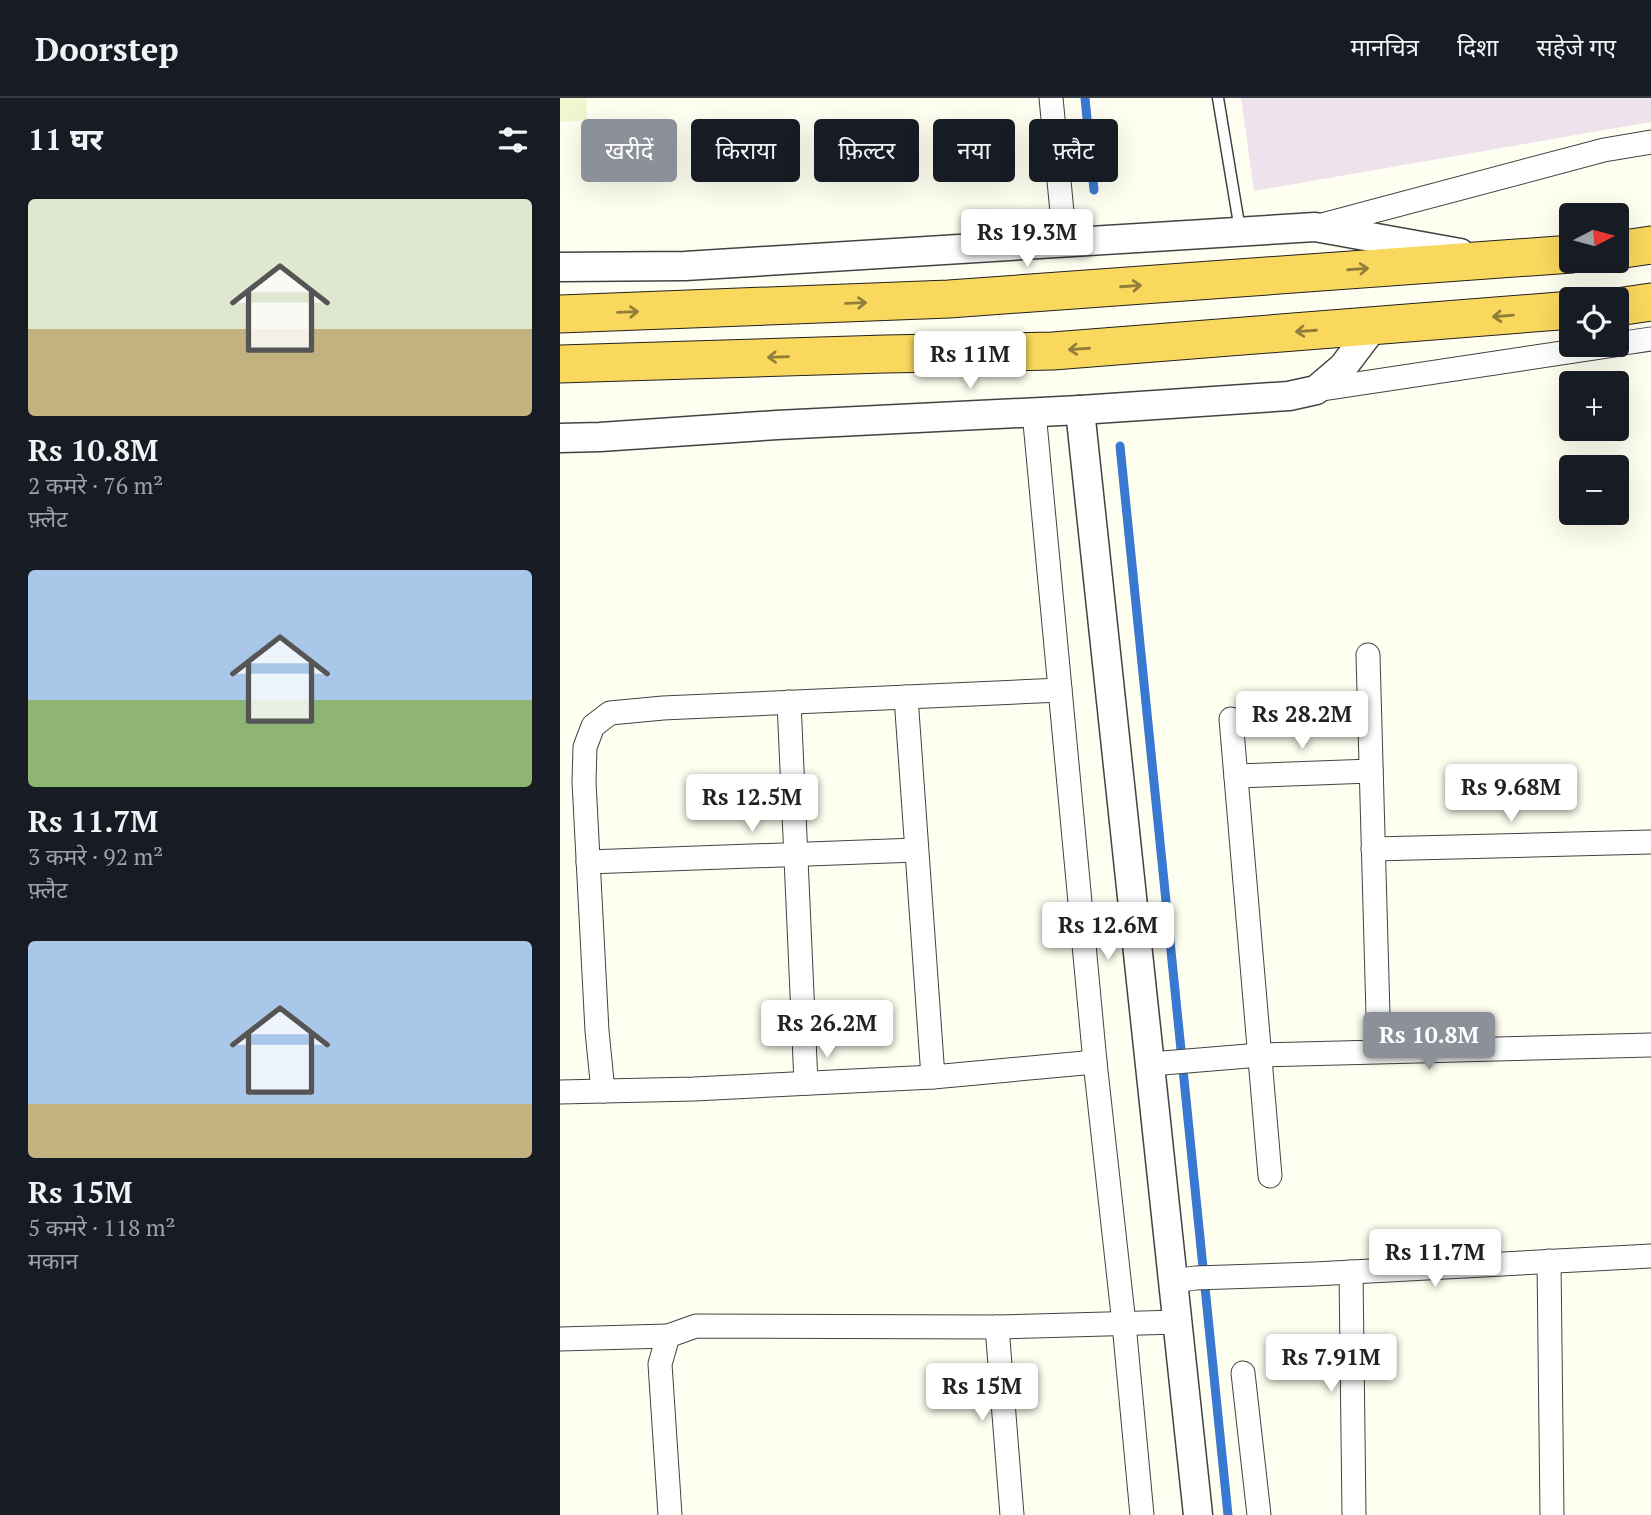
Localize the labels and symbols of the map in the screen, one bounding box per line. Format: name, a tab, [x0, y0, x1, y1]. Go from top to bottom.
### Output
north arrow	[1559, 203, 1629, 273]
pin: Rs 19.3M	[955, 209, 1099, 269]
one-way arrow	[1347, 262, 1369, 275]
one-way arrow	[1120, 279, 1142, 292]
one-way arrow	[844, 296, 867, 309]
one-way arrow	[616, 305, 639, 318]
one-way arrow	[1493, 310, 1515, 323]
one-way arrow	[1295, 325, 1318, 338]
pin: Rs 11M	[913, 331, 1027, 391]
one-way arrow	[1068, 343, 1091, 356]
one-way arrow	[767, 351, 790, 364]
pin: Rs 28.2M	[1230, 692, 1374, 751]
pin: Rs 9.68M	[1439, 764, 1583, 824]
pin: Rs 12.5M	[680, 774, 824, 834]
pin: Rs 12.6M	[1036, 902, 1180, 962]
pin: Rs 26.2M	[755, 1000, 899, 1060]
pin: Rs 10.8M	[1357, 1012, 1501, 1072]
pin: Rs 11.7M	[1363, 1230, 1507, 1289]
pin: Rs 7.91M	[1259, 1334, 1403, 1394]
pin: Rs 15M	[925, 1364, 1039, 1423]

